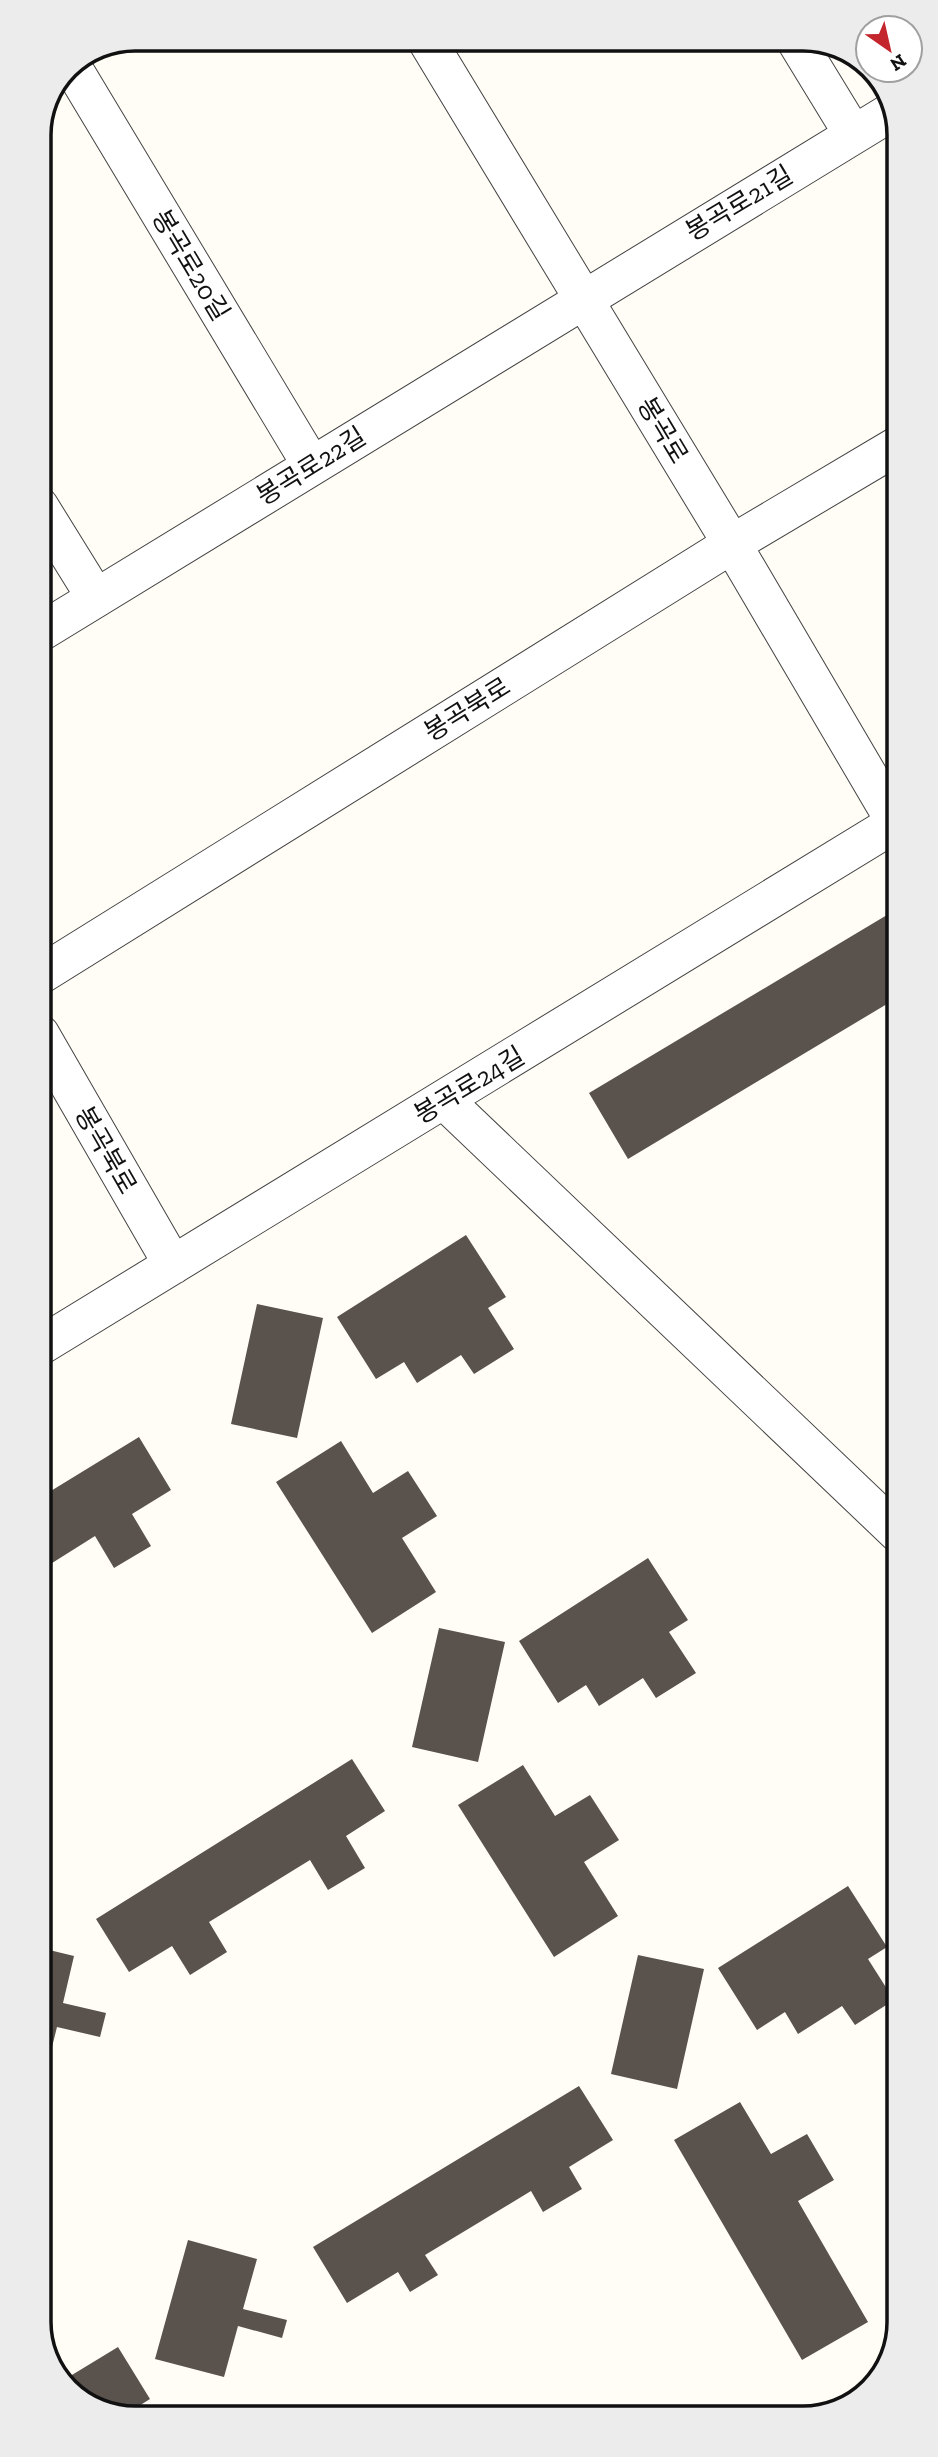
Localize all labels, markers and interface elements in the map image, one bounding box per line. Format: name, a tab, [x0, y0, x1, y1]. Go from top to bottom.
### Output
north arrow	[854, 14, 924, 84]
text: N	[886, 49, 911, 76]
street label: 봉곡로21길	[680, 159, 798, 247]
street label: 봉곡로20길	[145, 204, 237, 326]
street label: 봉곡로	[631, 391, 695, 469]
street label: 봉곡로22길	[251, 420, 371, 512]
street label: 봉곡북로	[418, 670, 516, 748]
street label: 봉곡로24길	[408, 1040, 530, 1130]
street label: 봉곡북로	[68, 1101, 144, 1199]

